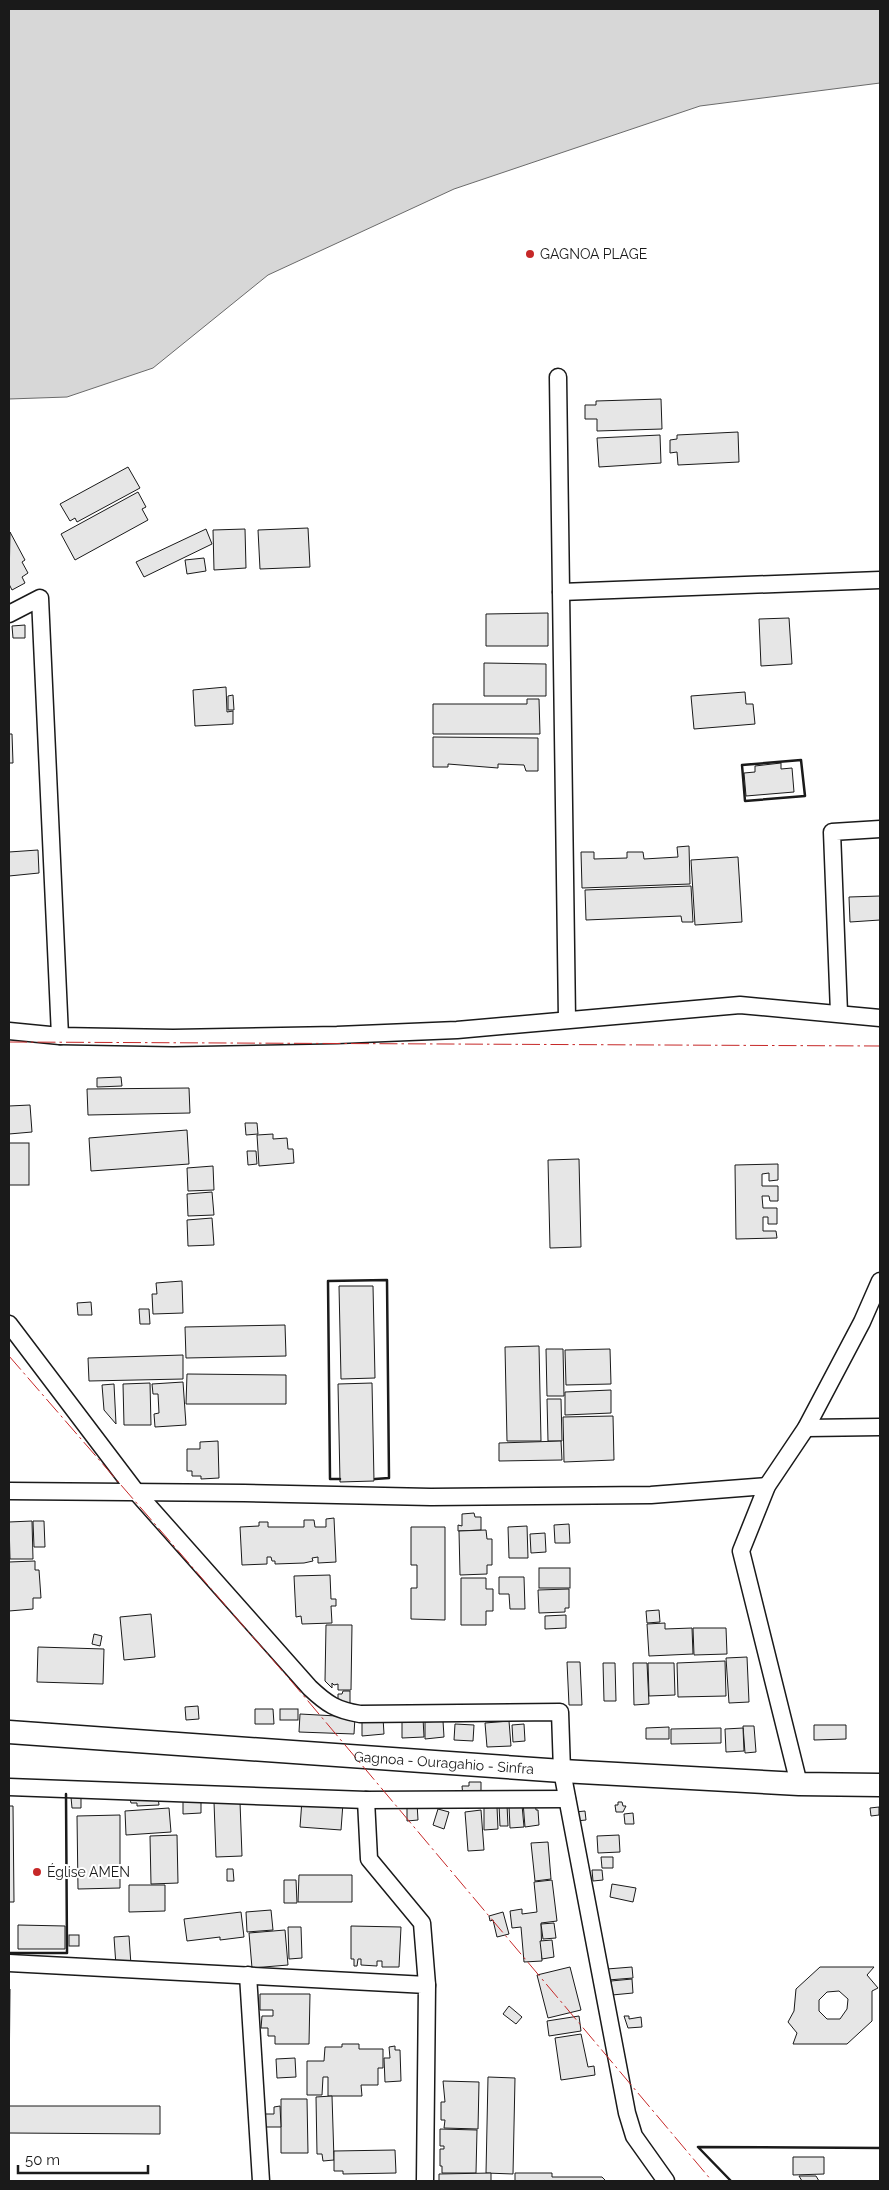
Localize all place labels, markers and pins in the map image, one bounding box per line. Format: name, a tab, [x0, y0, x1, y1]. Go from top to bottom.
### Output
place label: GAGNOA PLAGE	[540, 246, 647, 262]
marker: GAGNOA PLAGE	[524, 248, 536, 260]
place label: Église AMEN	[47, 1863, 130, 1880]
marker: Église AMEN	[31, 1866, 43, 1878]

